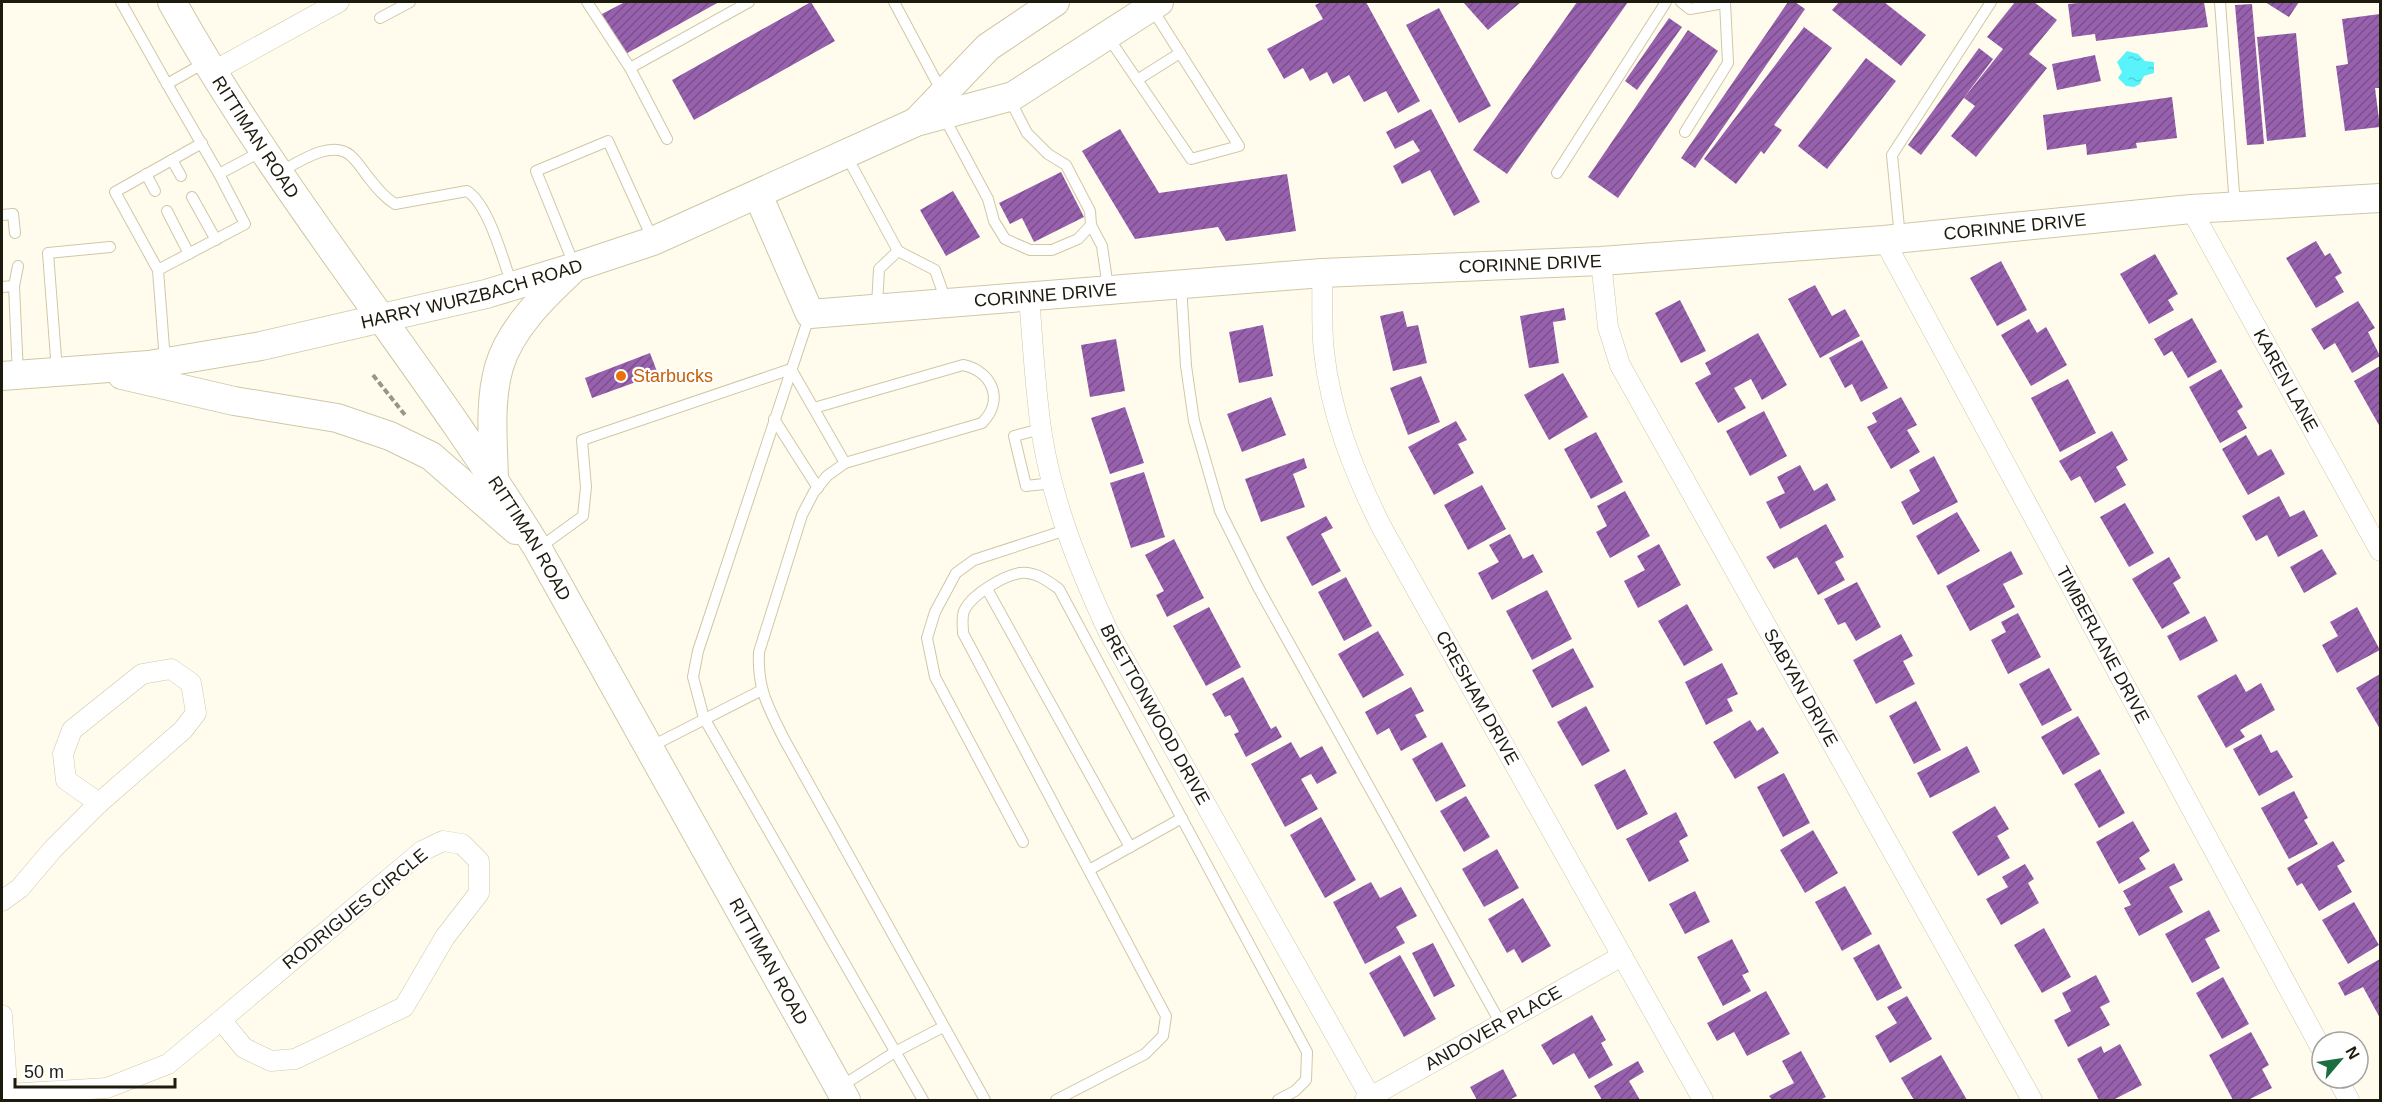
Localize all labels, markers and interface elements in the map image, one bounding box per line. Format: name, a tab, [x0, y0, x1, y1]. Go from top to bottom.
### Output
street label: RITTIMAN ROAD	[208, 72, 303, 202]
street label: CORINNE DRIVE	[1943, 210, 2087, 244]
street label: CORINNE DRIVE	[1458, 251, 1602, 277]
street label: HARRY WURZBACH ROAD	[359, 255, 585, 333]
street label: CORINNE DRIVE	[973, 279, 1118, 311]
street label: KAREN LANE	[2249, 326, 2322, 435]
place label: Starbucks	[633, 366, 713, 386]
marker: Starbucks	[614, 369, 628, 383]
street label: RITTIMAN ROAD	[484, 472, 575, 604]
street label: TIMBERLANE DRIVE	[2052, 563, 2153, 726]
street label: BRETTONWOOD DRIVE	[1096, 621, 1214, 808]
street label: SABYAN DRIVE	[1760, 625, 1842, 750]
street label: CRESHAM DRIVE	[1432, 627, 1523, 768]
street label: RODRIGUES CIRCLE	[279, 845, 431, 973]
street label: RITTIMAN ROAD	[725, 895, 812, 1028]
street label: ANDOVER PLACE	[1422, 982, 1565, 1074]
north arrow	[2310, 1030, 2370, 1090]
text: N	[2342, 1044, 2363, 1062]
scale bar	[15, 1051, 176, 1089]
text: 50 m	[24, 1062, 64, 1082]

